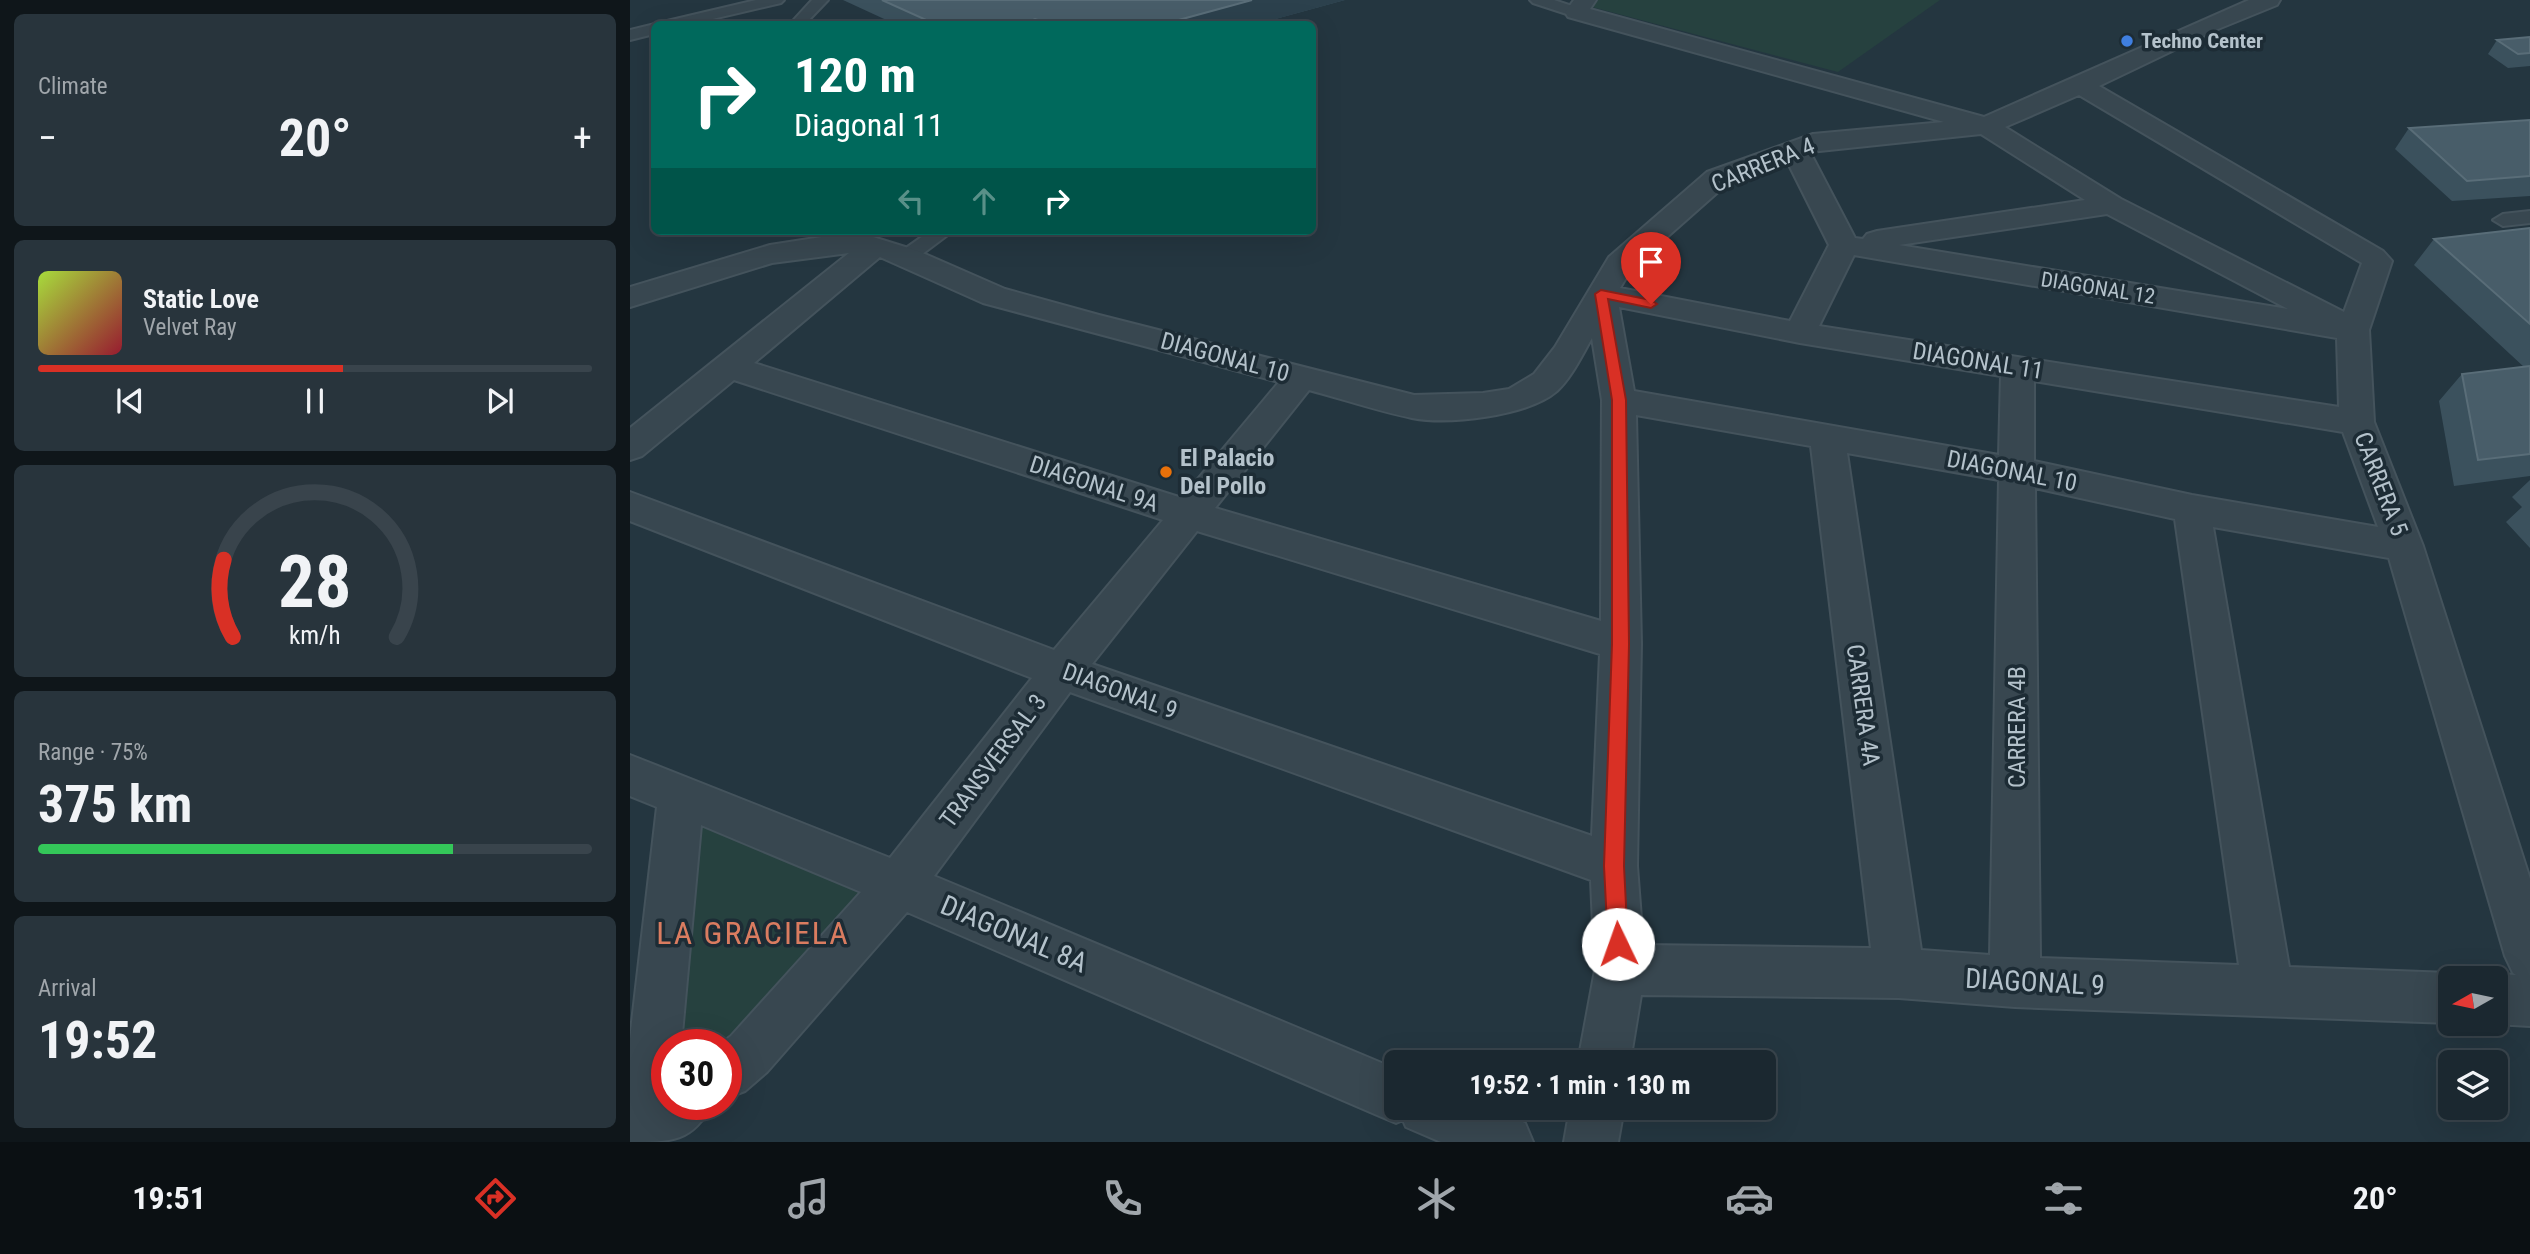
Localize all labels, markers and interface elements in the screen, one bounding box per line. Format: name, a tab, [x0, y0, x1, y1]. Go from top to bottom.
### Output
place label: Techno Center	[2141, 29, 2263, 53]
marker: Techno Center	[2119, 33, 2135, 49]
text: 120 m	[794, 47, 916, 104]
icon: right	[679, 49, 770, 140]
text: Climate	[38, 73, 108, 100]
text: Diagonal 11	[794, 106, 944, 144]
text: 20°	[279, 108, 351, 169]
text: −	[38, 116, 57, 160]
text: +	[573, 116, 592, 160]
street label: CARRERA 4	[1707, 132, 1819, 198]
icon: left	[892, 182, 930, 220]
icon: ahead	[965, 182, 1003, 220]
icon: right	[1038, 182, 1076, 220]
pin	[1621, 232, 1681, 304]
icon: arrive	[1632, 243, 1670, 281]
street label: DIAGONAL 12	[2039, 267, 2157, 309]
text: Static Love	[143, 284, 259, 314]
text: Velvet Ray	[143, 314, 237, 341]
street label: DIAGONAL 10	[1158, 326, 1292, 388]
street label: DIAGONAL 11	[1911, 337, 2045, 385]
icon: previous	[111, 382, 149, 420]
icon: pause	[296, 382, 334, 420]
icon: next	[481, 382, 519, 420]
street label: CARRERA 5	[2348, 428, 2414, 540]
place label: El Palacio Del Pollo	[1180, 444, 1275, 500]
street label: DIAGONAL 10	[1945, 445, 2079, 497]
street label: DIAGONAL 9A	[1026, 450, 1162, 518]
marker: El Palacio Del Pollo	[1158, 464, 1174, 480]
text: 28	[278, 539, 352, 625]
text: km/h	[289, 621, 341, 650]
street label: CARRERA 4A	[1841, 642, 1885, 768]
street label: DIAGONAL 9	[1059, 657, 1181, 725]
street label: CARRERA 4B	[2003, 666, 2031, 788]
street label: TRANSVERSAL 3	[934, 689, 1052, 833]
text: Range · 75%	[38, 739, 148, 766]
text: 375 km	[38, 774, 192, 835]
street label: DIAGONAL 8A	[936, 888, 1092, 980]
position arrow	[1581, 907, 1655, 981]
district label: LA GRACIELA	[656, 914, 850, 952]
street label: DIAGONAL 9	[1964, 962, 2106, 1002]
north arrow	[2438, 966, 2508, 1036]
map controls	[2438, 966, 2508, 1120]
text: Arrival	[38, 975, 97, 1002]
text: 19:52	[38, 1010, 157, 1071]
speed limit sign: 30	[651, 1029, 742, 1120]
button: layers	[2438, 1050, 2508, 1120]
text: 19:52 · 1 min · 130 m	[1470, 1070, 1690, 1100]
icon: directions	[471, 1174, 520, 1223]
icon: music	[784, 1174, 833, 1223]
icon: phone	[1098, 1174, 1147, 1223]
icon: climate	[1412, 1174, 1461, 1223]
icon: car	[1725, 1174, 1774, 1223]
icon: filters	[2039, 1174, 2088, 1223]
text: 19:51	[132, 1179, 206, 1217]
text: 20°	[2353, 1179, 2398, 1217]

